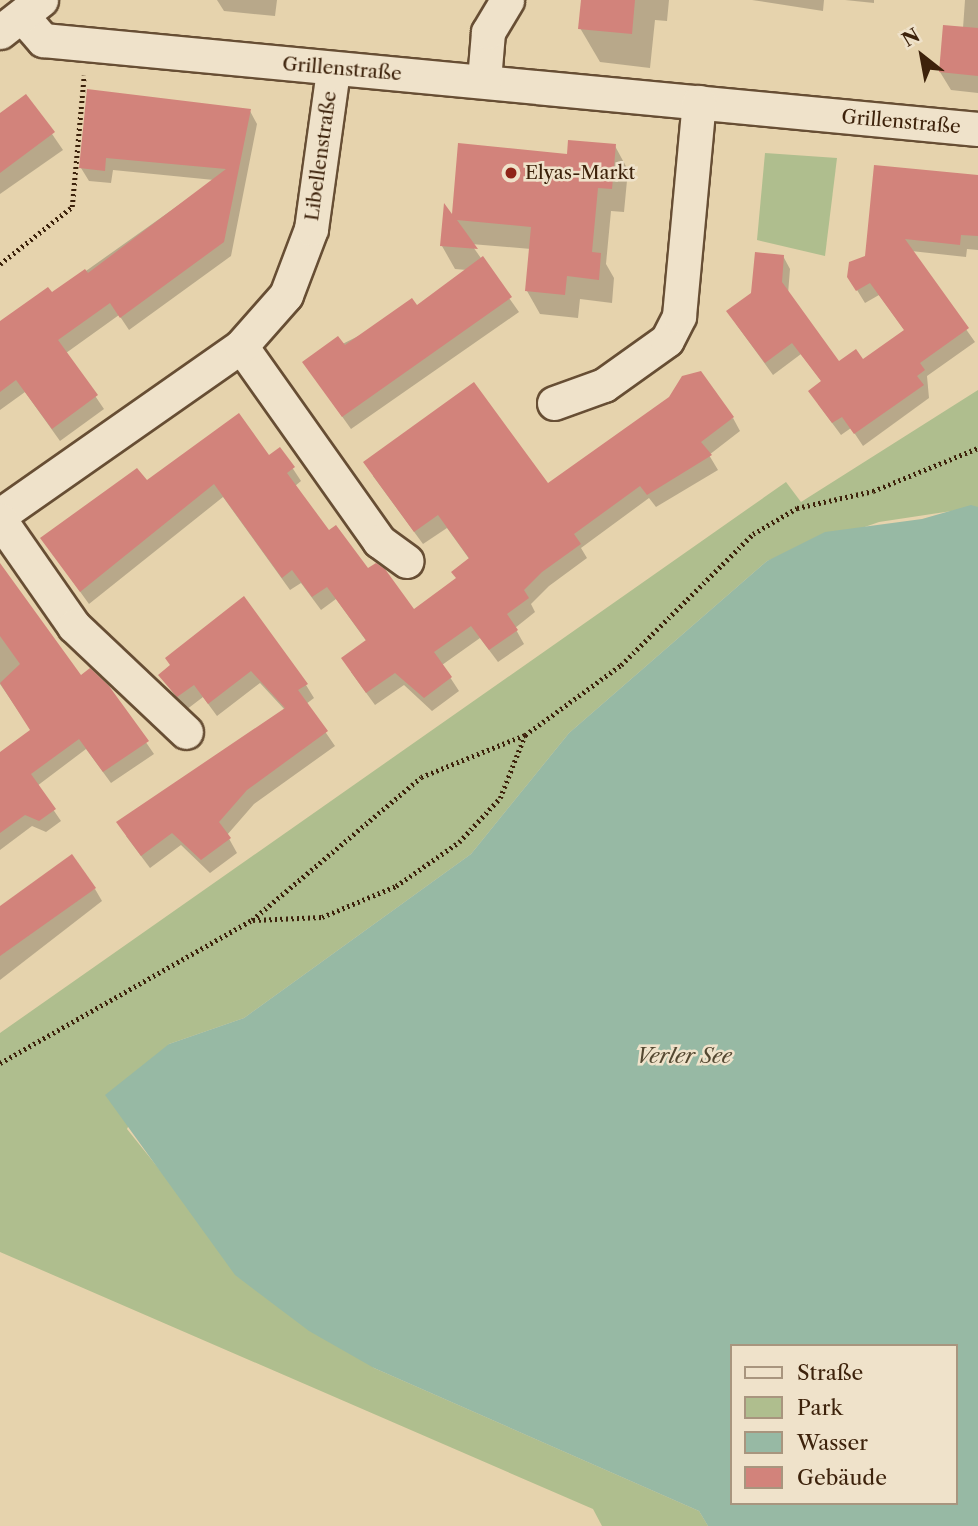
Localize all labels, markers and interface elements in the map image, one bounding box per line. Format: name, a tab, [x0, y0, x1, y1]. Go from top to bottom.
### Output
north arrow	[887, 21, 957, 91]
text: N	[898, 23, 924, 52]
street label: Grillenstraße	[281, 52, 403, 86]
street label: Libellenstraße	[301, 90, 341, 222]
street label: Grillenstraße	[840, 105, 962, 139]
place label: Elyas-Markt	[525, 162, 635, 184]
marker: Elyas-Markt	[503, 165, 519, 181]
water label: Verler See	[636, 1043, 732, 1069]
legend	[730, 1344, 957, 1505]
text: Straße	[797, 1360, 863, 1385]
text: Park	[797, 1395, 843, 1420]
text: Wasser	[797, 1430, 868, 1455]
text: Gebäude	[797, 1465, 887, 1490]

